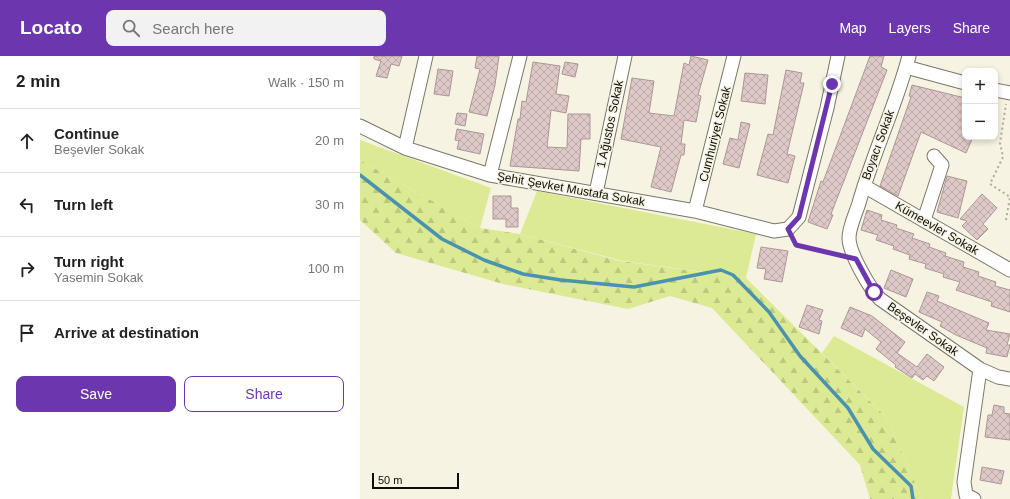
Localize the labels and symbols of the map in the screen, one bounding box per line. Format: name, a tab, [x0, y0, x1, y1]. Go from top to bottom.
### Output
route end	[823, 75, 841, 93]
street label: 1 Ağustos Sokak	[594, 78, 626, 169]
street label: Cumhuriyet Sokak	[696, 84, 734, 183]
street label: Boyacı Sokak	[859, 107, 897, 182]
street label: Şehit Şevket Mustafa Sokak	[496, 169, 647, 209]
street label: Kümeevler Sokak	[893, 198, 982, 258]
route start	[865, 283, 883, 301]
street label: Beşevler Sokak	[885, 299, 962, 359]
scale bar	[372, 471, 459, 490]

